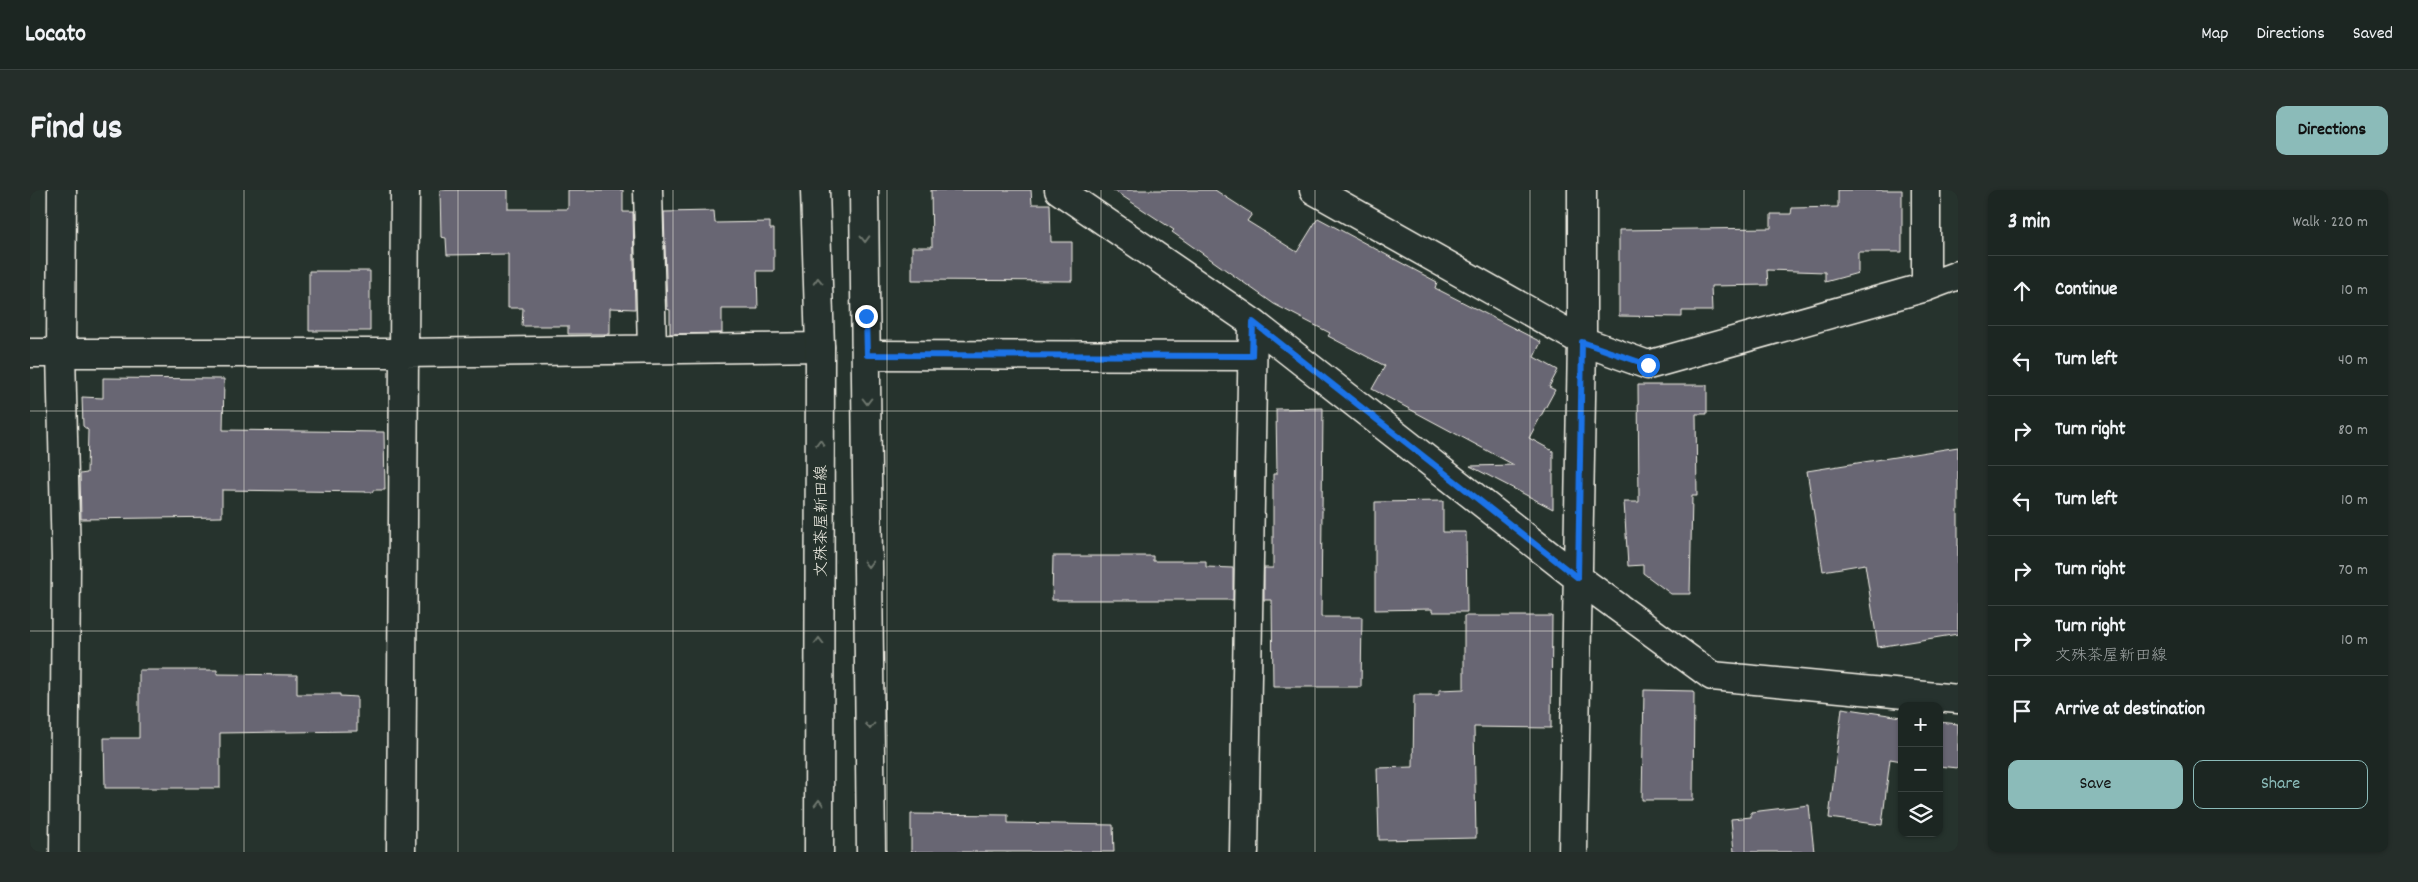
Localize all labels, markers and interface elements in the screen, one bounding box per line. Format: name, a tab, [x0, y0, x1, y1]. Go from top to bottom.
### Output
text: Locato	[25, 18, 86, 52]
text: Map	[2201, 22, 2228, 47]
text: Directions	[2256, 22, 2325, 47]
text: Saved	[2353, 22, 2393, 47]
text: Find us	[30, 105, 122, 155]
button: Directions	[2276, 106, 2388, 155]
text: 3 min	[2008, 208, 2050, 238]
text: Walk · 220 m	[2293, 211, 2368, 234]
one-way arrow	[860, 235, 870, 243]
one-way arrow	[812, 277, 823, 285]
icon: ahead	[2008, 277, 2036, 305]
text: Continue	[2055, 277, 2117, 304]
text: 10 m	[2341, 279, 2368, 302]
route end	[855, 305, 878, 328]
icon: left	[2008, 347, 2036, 375]
text: Turn left	[2055, 347, 2118, 374]
text: 40 m	[2338, 349, 2368, 372]
route start	[1637, 354, 1660, 377]
one-way arrow	[862, 398, 872, 405]
icon: right	[2008, 417, 2036, 445]
text: Turn right	[2055, 417, 2126, 444]
text: 80 m	[2338, 419, 2368, 442]
one-way arrow	[815, 439, 825, 447]
street label: 文殊茶屋新田線	[811, 465, 834, 577]
icon: left	[2008, 487, 2036, 515]
text: Turn left	[2055, 487, 2118, 514]
text: 10 m	[2341, 489, 2368, 512]
icon: right	[2008, 557, 2036, 585]
text: Turn right	[2055, 557, 2126, 584]
text: 70 m	[2338, 559, 2368, 582]
one-way arrow	[863, 560, 873, 568]
text: Turn right	[2055, 614, 2126, 641]
icon: right	[2008, 627, 2036, 655]
text: 10 m	[2341, 629, 2368, 652]
one-way arrow	[814, 637, 825, 645]
text: 文殊茶屋新田線	[2055, 645, 2167, 668]
icon: arrive	[2008, 697, 2036, 725]
text: Arrive at destination	[2055, 697, 2205, 724]
map controls	[1898, 702, 1943, 837]
button: +	[1898, 702, 1943, 747]
one-way arrow	[865, 722, 875, 730]
button: −	[1898, 747, 1943, 792]
button: Save	[2008, 760, 2183, 809]
button: Share	[2193, 760, 2368, 809]
button: layers	[1898, 792, 1943, 837]
one-way arrow	[814, 799, 824, 807]

